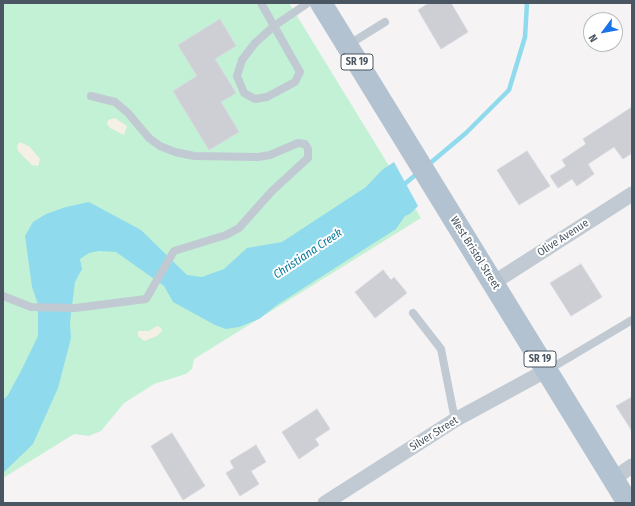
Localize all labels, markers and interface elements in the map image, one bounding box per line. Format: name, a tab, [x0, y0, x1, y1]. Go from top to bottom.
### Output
north arrow	[583, 12, 623, 52]
text: N	[586, 32, 601, 44]
road number: SR 19	[341, 54, 373, 70]
street label: West Bristol Street	[447, 214, 503, 292]
street label: Olive Avenue	[535, 217, 591, 259]
water label: Christiana Creek	[271, 226, 345, 282]
road number: SR 19	[524, 351, 556, 367]
street label: Silver Street	[407, 414, 461, 454]

